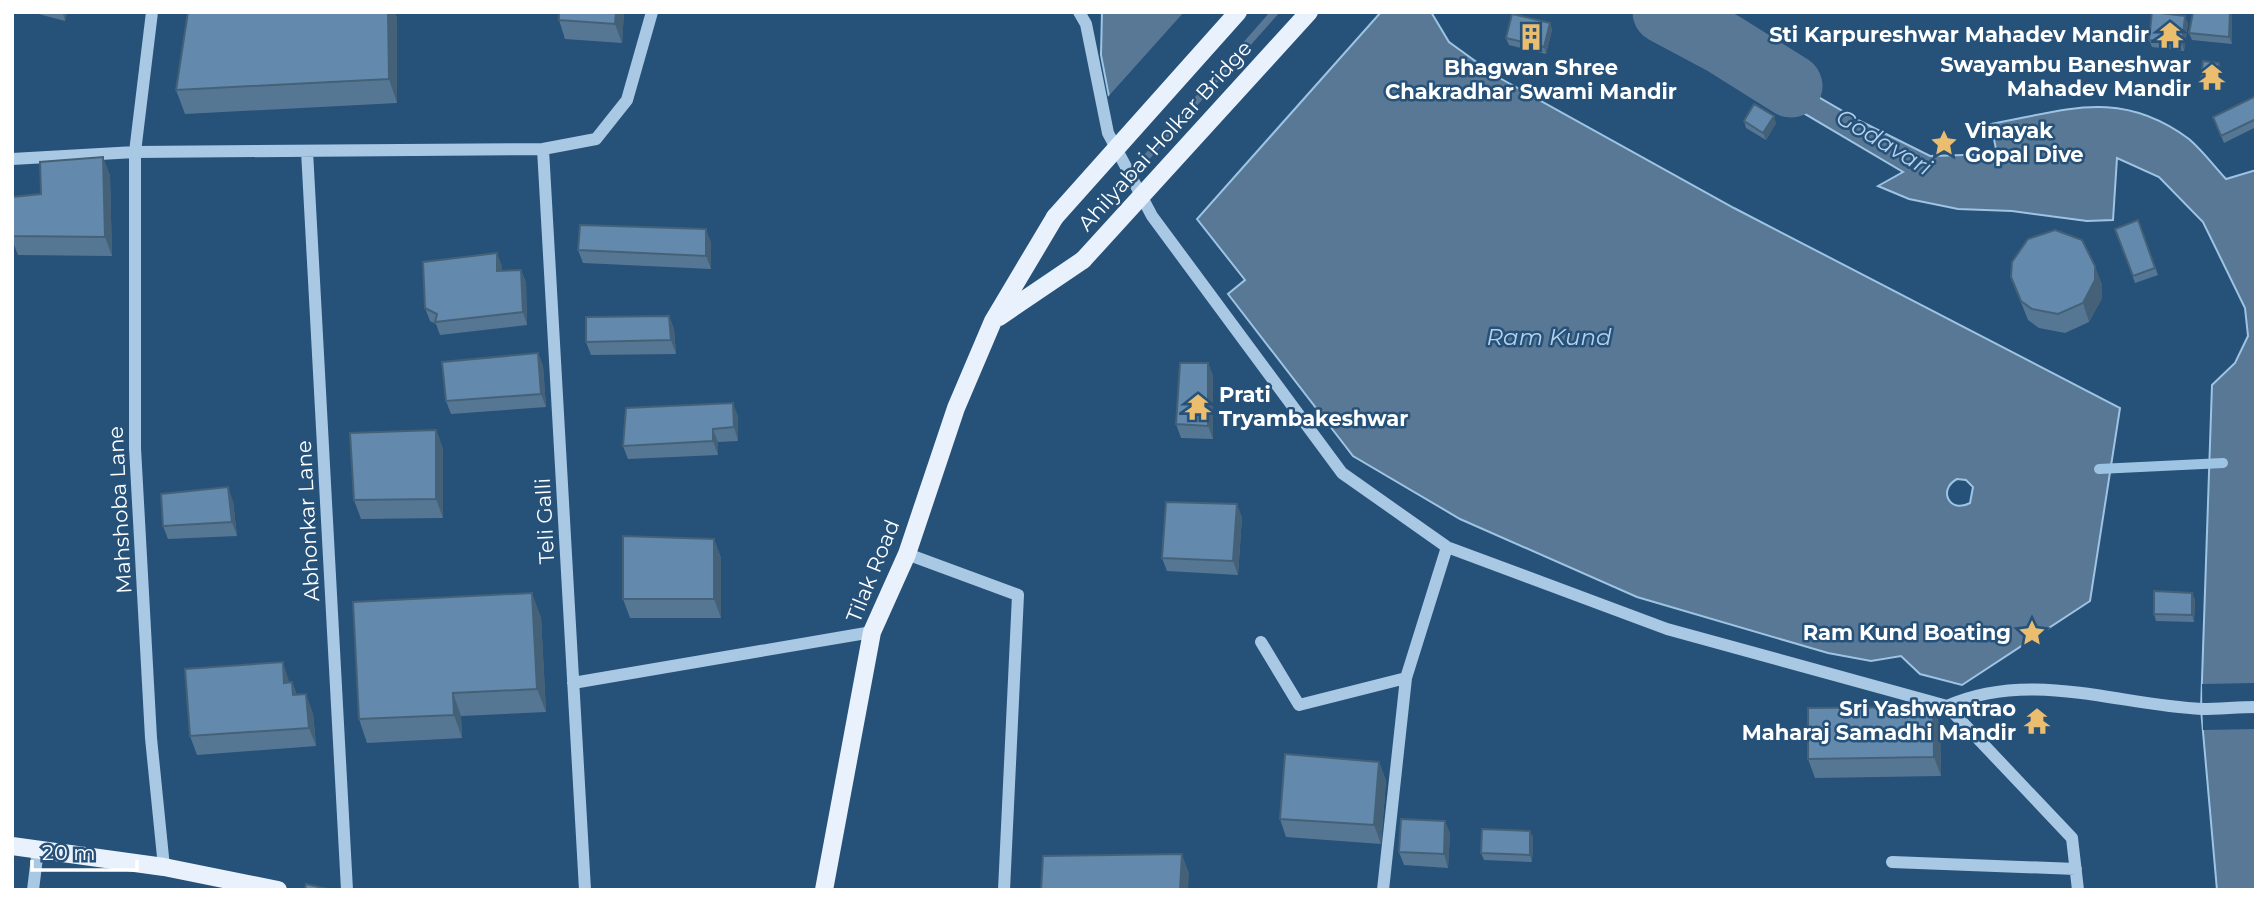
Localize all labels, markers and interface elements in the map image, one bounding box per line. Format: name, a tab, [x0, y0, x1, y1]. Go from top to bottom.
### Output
temple icon: Sti Karpureshwar Mahadev Mandir	[2155, 20, 2185, 50]
building icon: Bhagwan Shree Chakradhar Swami Mandir	[1516, 22, 1546, 52]
place label: Sti Karpureshwar Mahadev Mandir	[1769, 22, 2149, 47]
street label: Ahilyabai Holkar Bridge	[1073, 35, 1257, 236]
place label: Swayambu Baneshwar Mahadev Mandir	[1940, 52, 2191, 101]
place label: Bhagwan Shree Chakradhar Swami Mandir	[1385, 55, 1677, 104]
temple icon: Swayambu Baneshwar Mahadev Mandir	[2197, 62, 2227, 92]
water label: Godavari	[1831, 103, 1937, 182]
place label: Vinayak Gopal Dive	[1964, 118, 2084, 167]
place icon: Vinayak Gopal Dive	[1929, 128, 1959, 158]
water label: Ram Kund	[1486, 323, 1612, 351]
place label: Prati Tryambakeshwar	[1219, 382, 1408, 431]
temple icon: Prati Tryambakeshwar	[1183, 392, 1213, 422]
street label: Mahshoba Lane	[103, 426, 136, 595]
street label: Abhonkar Lane	[291, 440, 324, 602]
street label: Teli Galli	[530, 477, 559, 565]
street label: Tilak Road	[841, 516, 904, 626]
place icon: Ram Kund Boating	[2017, 618, 2047, 648]
place label: Ram Kund Boating	[1803, 620, 2011, 645]
place label: Sri Yashwantrao Maharaj Samadhi Mandir	[1742, 696, 2016, 745]
temple icon: Sri Yashwantrao Maharaj Samadhi Mandir	[2022, 706, 2052, 736]
scale bar	[32, 828, 136, 872]
text: 20 m	[42, 840, 96, 865]

